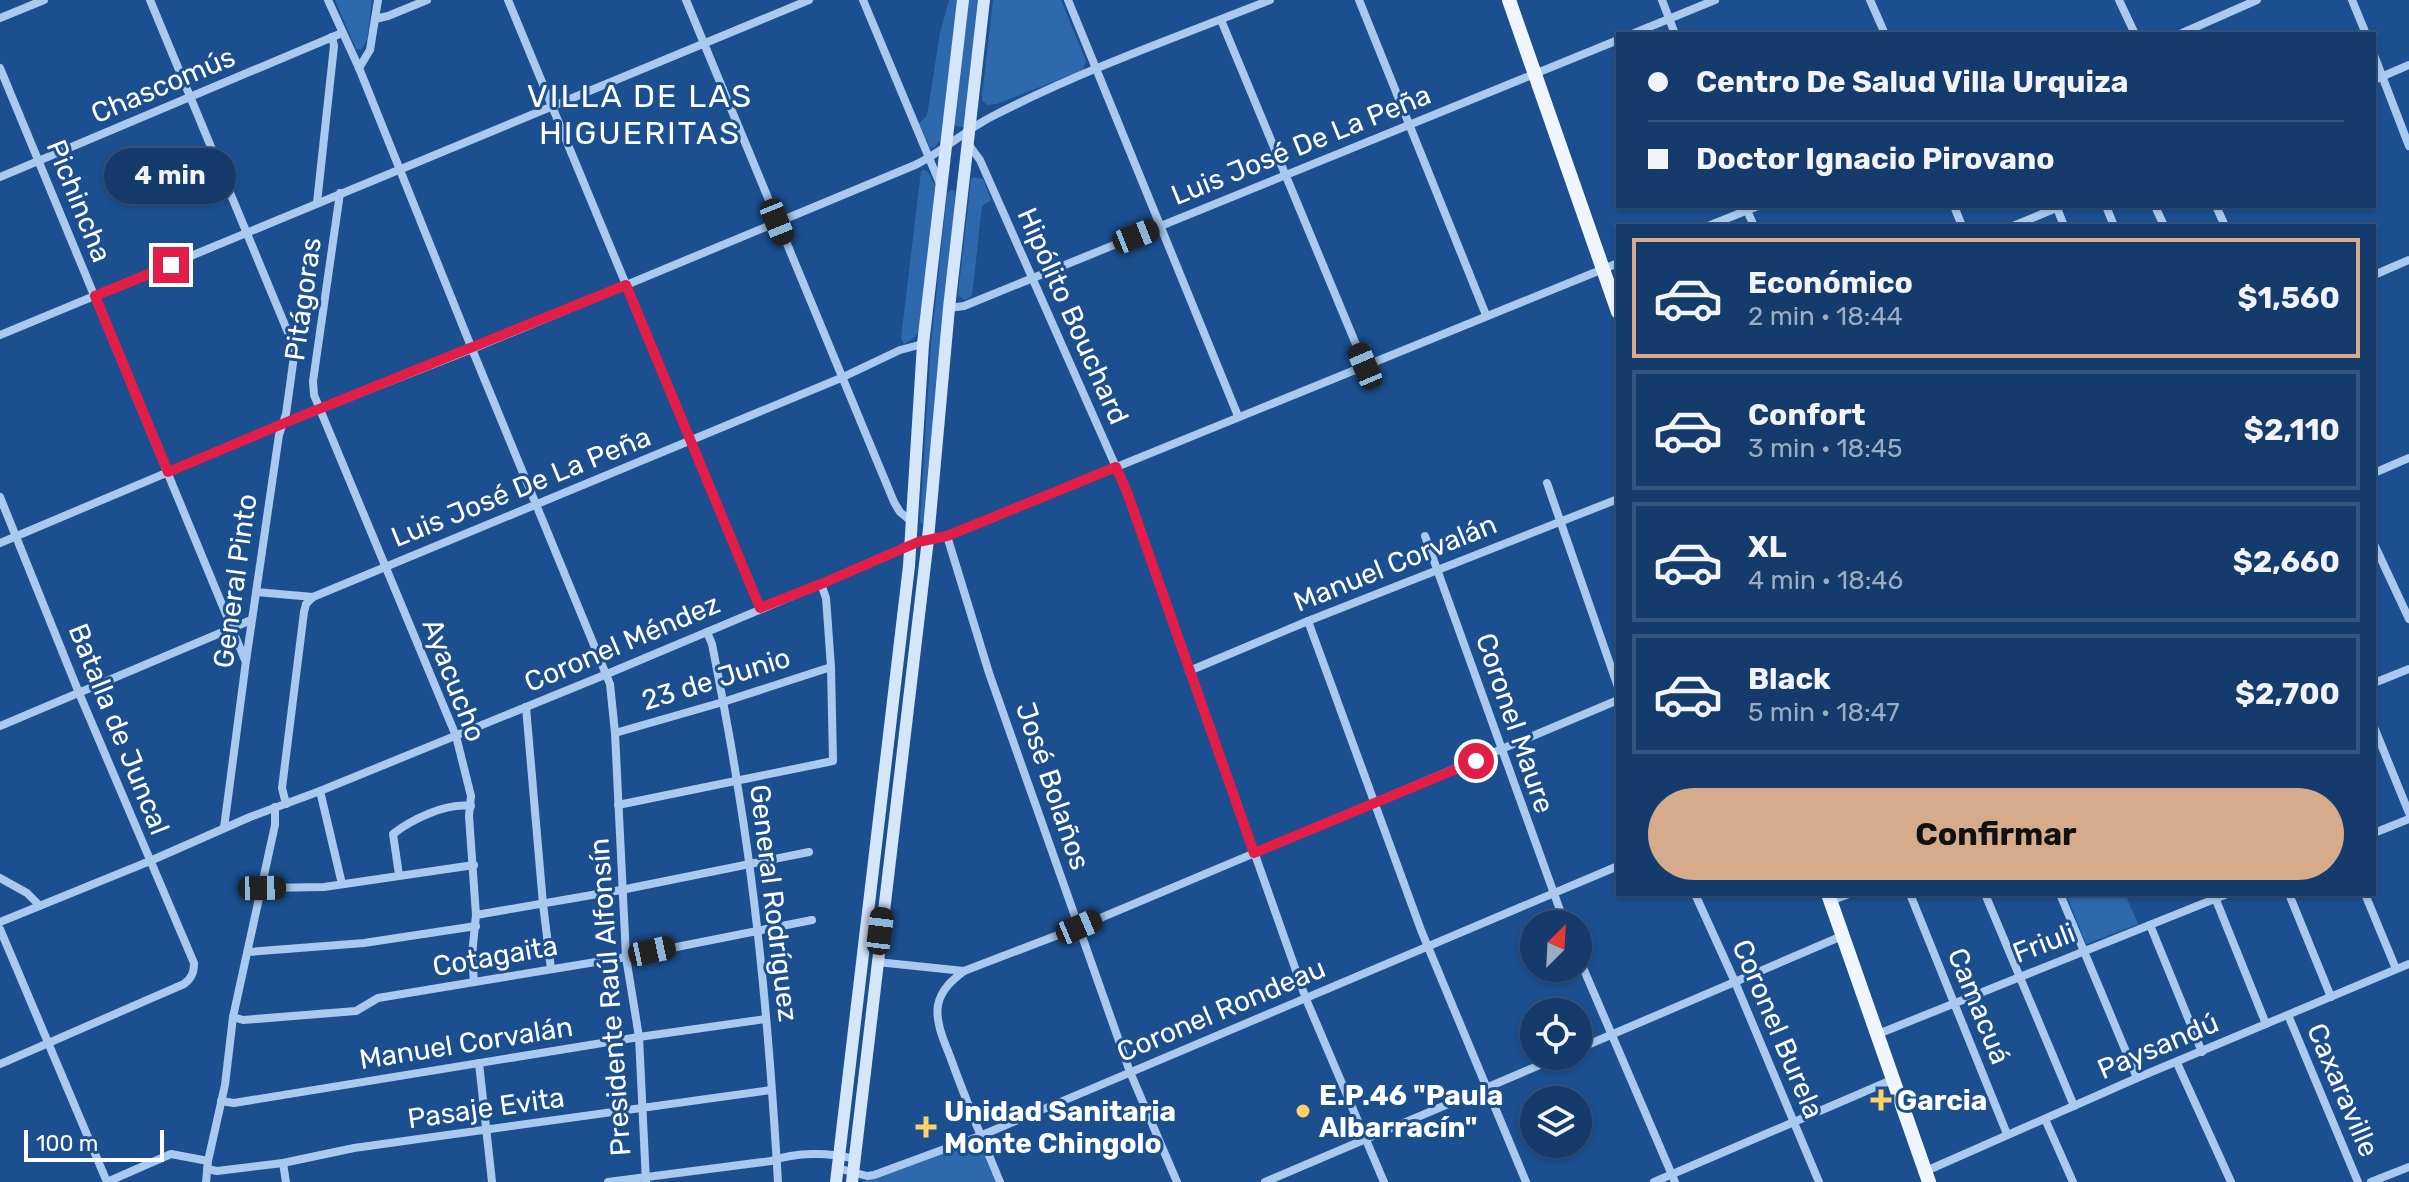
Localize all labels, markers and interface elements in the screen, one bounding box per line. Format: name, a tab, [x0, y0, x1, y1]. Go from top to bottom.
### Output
street label: Chascomús	[86, 40, 240, 130]
text: Centro De Salud Villa Urquiza	[1696, 64, 2128, 100]
district label: VILLA DE LAS HIGUERITAS	[527, 77, 753, 152]
street label: Luis José De La Peña	[1167, 78, 1435, 212]
street label: Pichincha	[40, 135, 118, 267]
text: Doctor Ignacio Pirovano	[1696, 141, 2055, 177]
callout: 4 min	[105, 149, 237, 205]
text: 4 min	[134, 160, 206, 191]
car	[757, 195, 797, 249]
street label: Hipólito Bouchard	[1010, 203, 1136, 429]
car	[1109, 216, 1163, 256]
street label: Pitágoras	[278, 235, 328, 363]
route end	[153, 247, 189, 283]
icon: car	[1652, 262, 1724, 334]
text: Económico	[1748, 265, 1913, 301]
text: $1,560	[2237, 280, 2340, 316]
text: 2 min · 18:44	[1748, 301, 1903, 332]
car	[1345, 339, 1385, 393]
icon: car	[1652, 394, 1724, 466]
text: Confort	[1748, 397, 1866, 433]
text: $2,110	[2244, 412, 2340, 448]
street label: Luis José De La Peña	[387, 420, 655, 554]
text: 3 min · 18:45	[1748, 433, 1902, 464]
street label: General Pinto	[206, 492, 264, 670]
street label: Manuel Corvalán	[1289, 507, 1501, 619]
icon: car	[1652, 526, 1724, 598]
text: XL	[1748, 529, 1787, 565]
text: $2,660	[2233, 544, 2340, 580]
text: 4 min · 18:46	[1748, 565, 1903, 596]
street label: Coronel Méndez	[519, 587, 725, 699]
street label: Ayacucho	[415, 614, 493, 746]
street label: Batalla de Juncal	[62, 619, 176, 839]
street label: Coronel Maure	[1469, 629, 1561, 817]
street label: 23 de Junio	[638, 641, 794, 717]
icon: car	[1652, 658, 1724, 730]
text: Black	[1748, 661, 1831, 697]
text: $2,700	[2235, 676, 2340, 712]
text: 5 min · 18:47	[1748, 697, 1900, 728]
street label: José Bolaños	[1009, 698, 1097, 874]
route start	[1458, 743, 1494, 779]
street label: General Rodríguez	[743, 783, 805, 1023]
button: Confirmar	[1648, 788, 2344, 880]
street label: Presidente Raúl Alfonsín	[582, 837, 638, 1157]
car	[238, 876, 286, 900]
car	[865, 906, 895, 956]
car	[1052, 907, 1106, 947]
north arrow	[1520, 910, 1592, 982]
map controls	[1520, 910, 1592, 1158]
street label: Friuli	[2008, 916, 2080, 970]
street label: Cotagaita	[430, 929, 560, 983]
car	[626, 934, 678, 968]
street label: Coronel Burela	[1725, 934, 1831, 1124]
street label: Camacuá	[1941, 943, 2017, 1069]
street label: Coronel Rondeau	[1112, 951, 1330, 1069]
button: locate	[1520, 998, 1592, 1070]
street label: Paysandú	[2093, 1006, 2223, 1086]
street label: Manuel Corvalán	[357, 1010, 575, 1076]
street label: Caxaraville	[2300, 1018, 2386, 1162]
place label: E.P.46 "Paula Albarracín"	[1319, 1079, 1503, 1144]
street label: Pasaje Evita	[405, 1081, 567, 1135]
place label: Garcia	[1897, 1084, 1987, 1117]
button: layers	[1520, 1086, 1592, 1158]
marker: Garcia	[1872, 1091, 1890, 1109]
place label: Unidad Sanitaria Monte Chingolo	[944, 1095, 1176, 1160]
marker: E.P.46 "Paula Albarracín"	[1294, 1102, 1312, 1120]
marker: Unidad Sanitaria Monte Chingolo	[915, 1116, 937, 1138]
scale bar	[24, 1126, 164, 1162]
text: 100 m	[36, 1130, 98, 1157]

